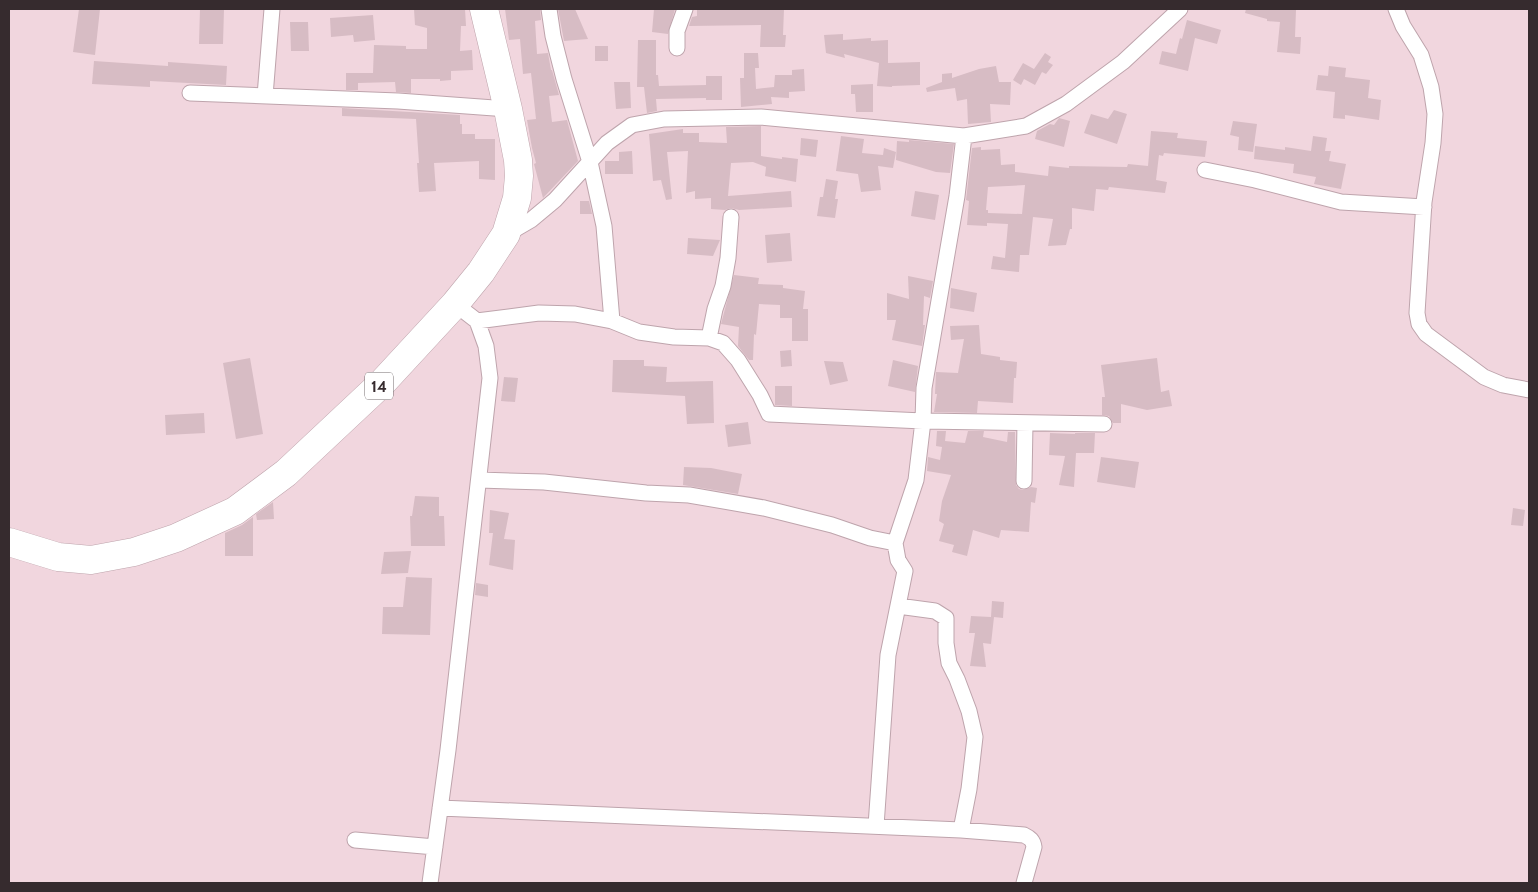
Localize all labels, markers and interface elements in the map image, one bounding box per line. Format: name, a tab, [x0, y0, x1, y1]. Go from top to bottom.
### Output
road number: 14	[365, 372, 393, 400]

